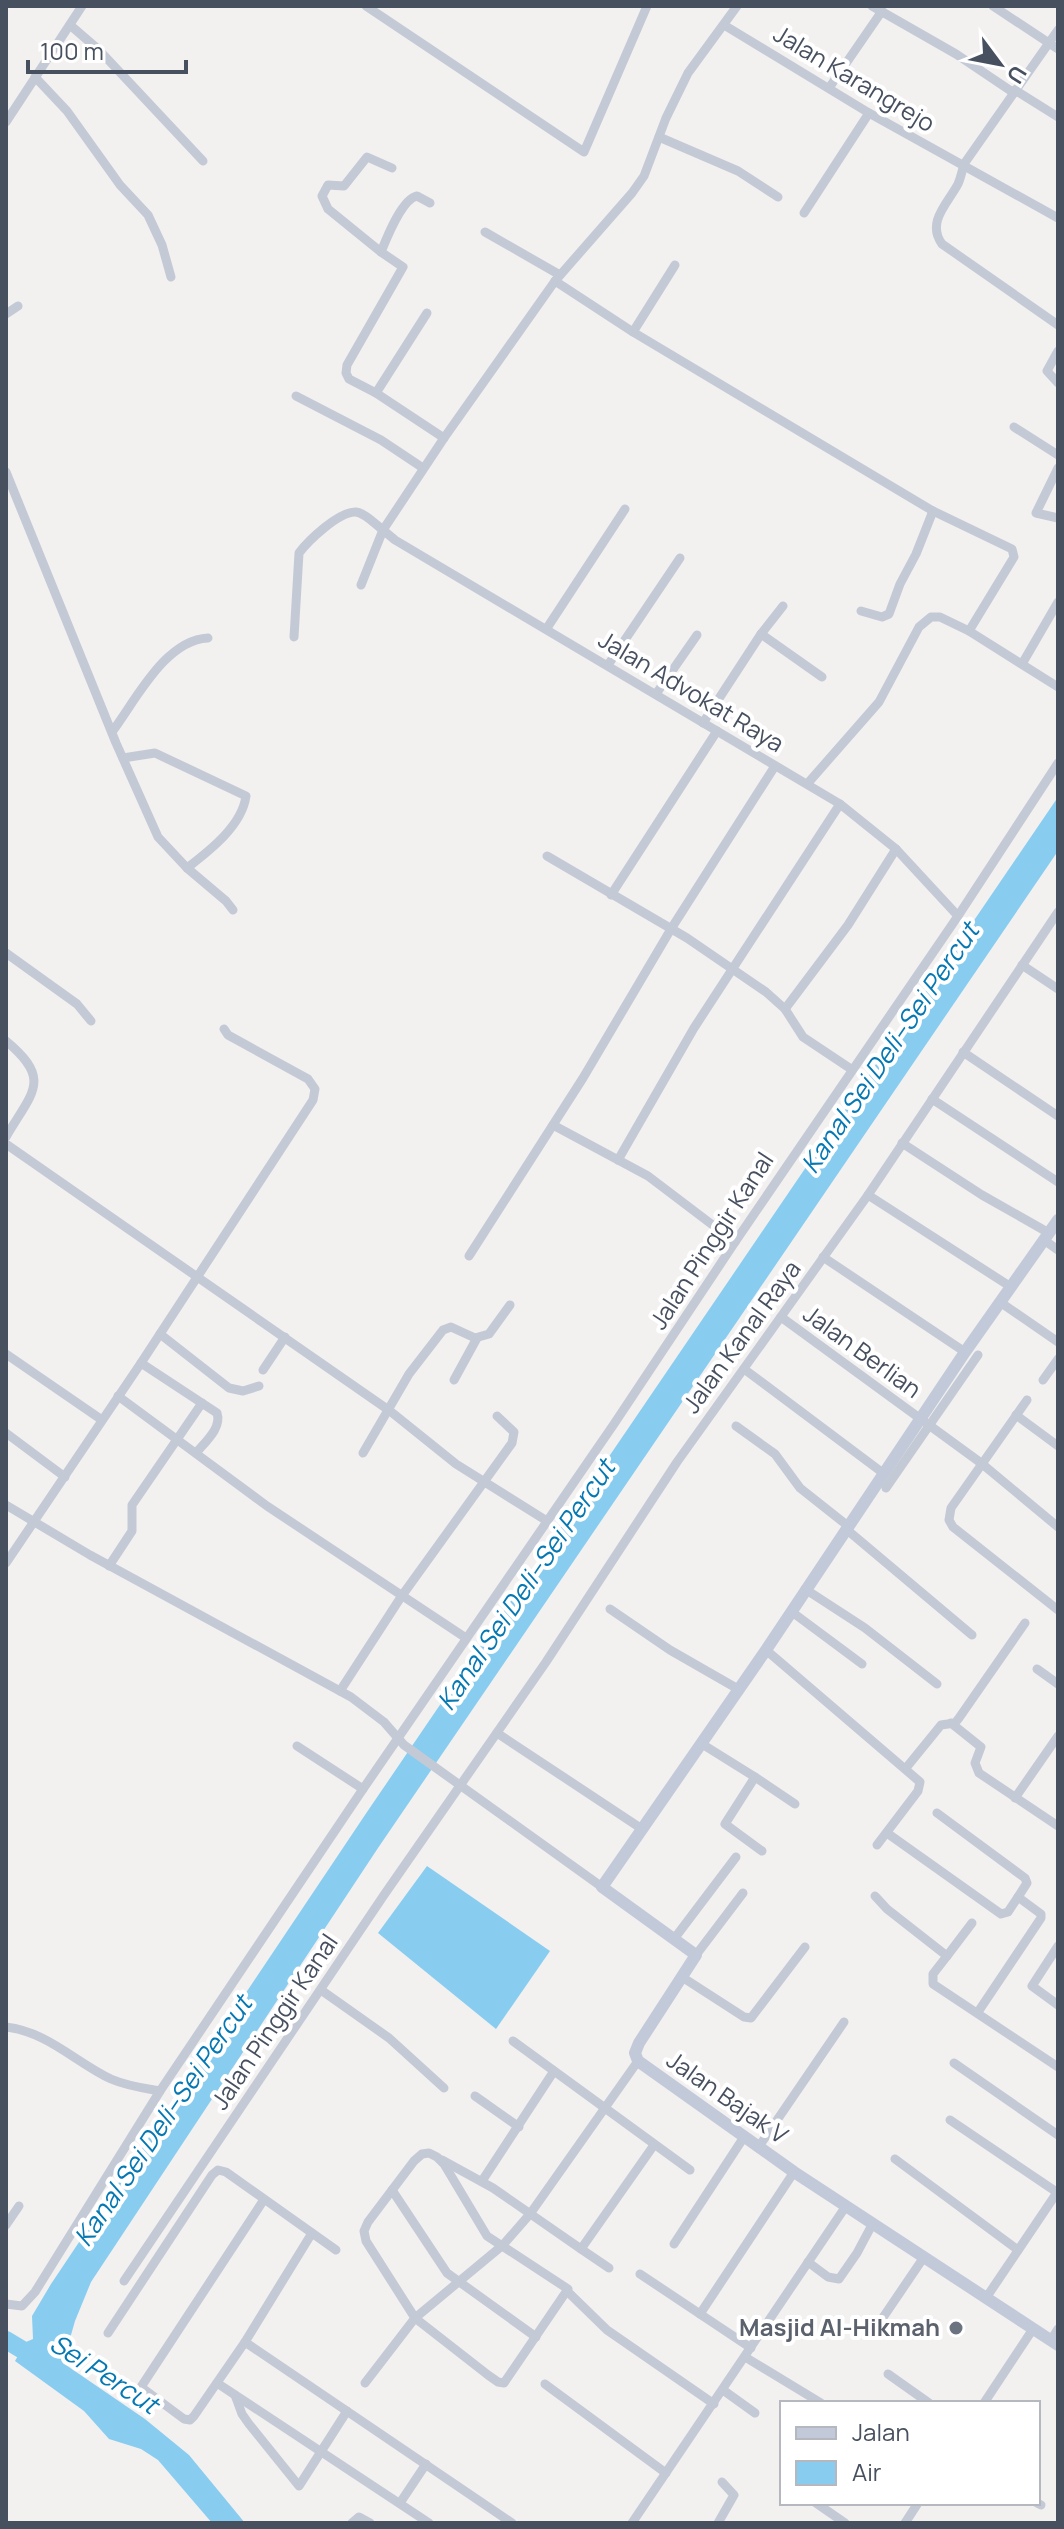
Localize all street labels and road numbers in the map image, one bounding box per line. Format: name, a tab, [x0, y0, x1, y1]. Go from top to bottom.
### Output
street label: Jalan Karangrejo	[768, 17, 942, 139]
street label: Jalan Advokat Raya	[593, 622, 791, 759]
street label: Jalan Pinggir Kanal	[641, 1145, 780, 1335]
street label: Jalan Kanal Raya	[674, 1253, 807, 1419]
street label: Jalan Berlian	[797, 1297, 929, 1405]
street label: Jalan Pinggir Kanal	[203, 1927, 345, 2115]
street label: Jalan Bajak V	[661, 2043, 796, 2151]

